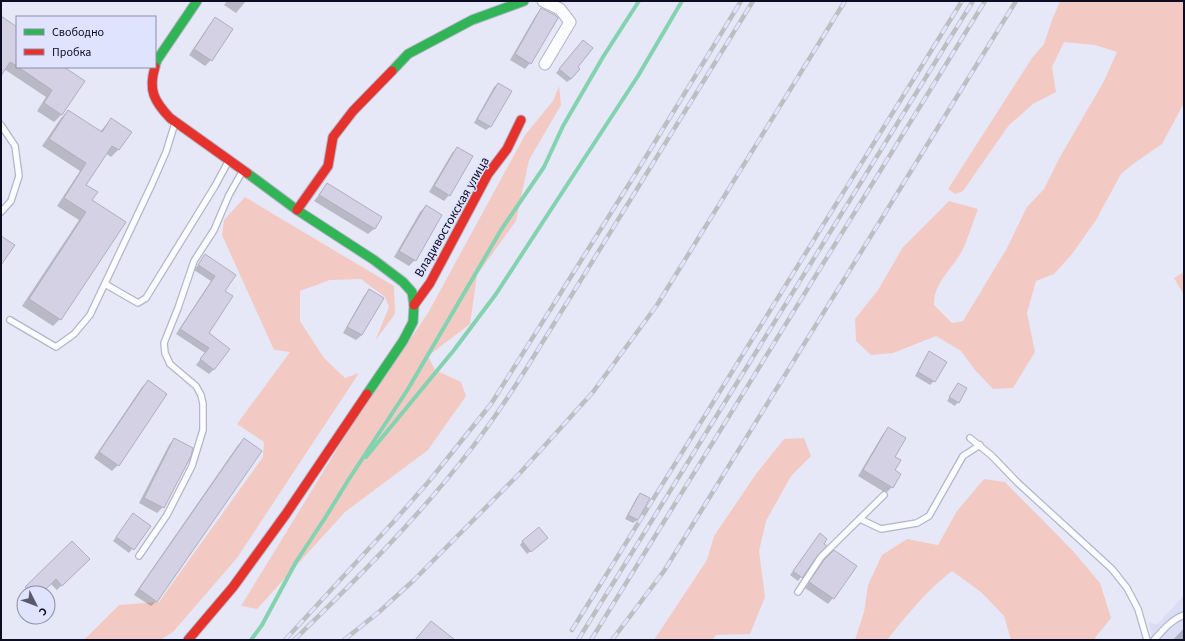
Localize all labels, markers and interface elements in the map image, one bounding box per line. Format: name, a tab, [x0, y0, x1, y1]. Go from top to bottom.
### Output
legend	[16, 16, 156, 68]
text: Свободно	[52, 24, 104, 41]
text: Пробка	[52, 44, 91, 61]
street label: Владивостокская улица	[410, 154, 494, 280]
north arrow	[16, 585, 56, 625]
text: С	[35, 604, 51, 619]

